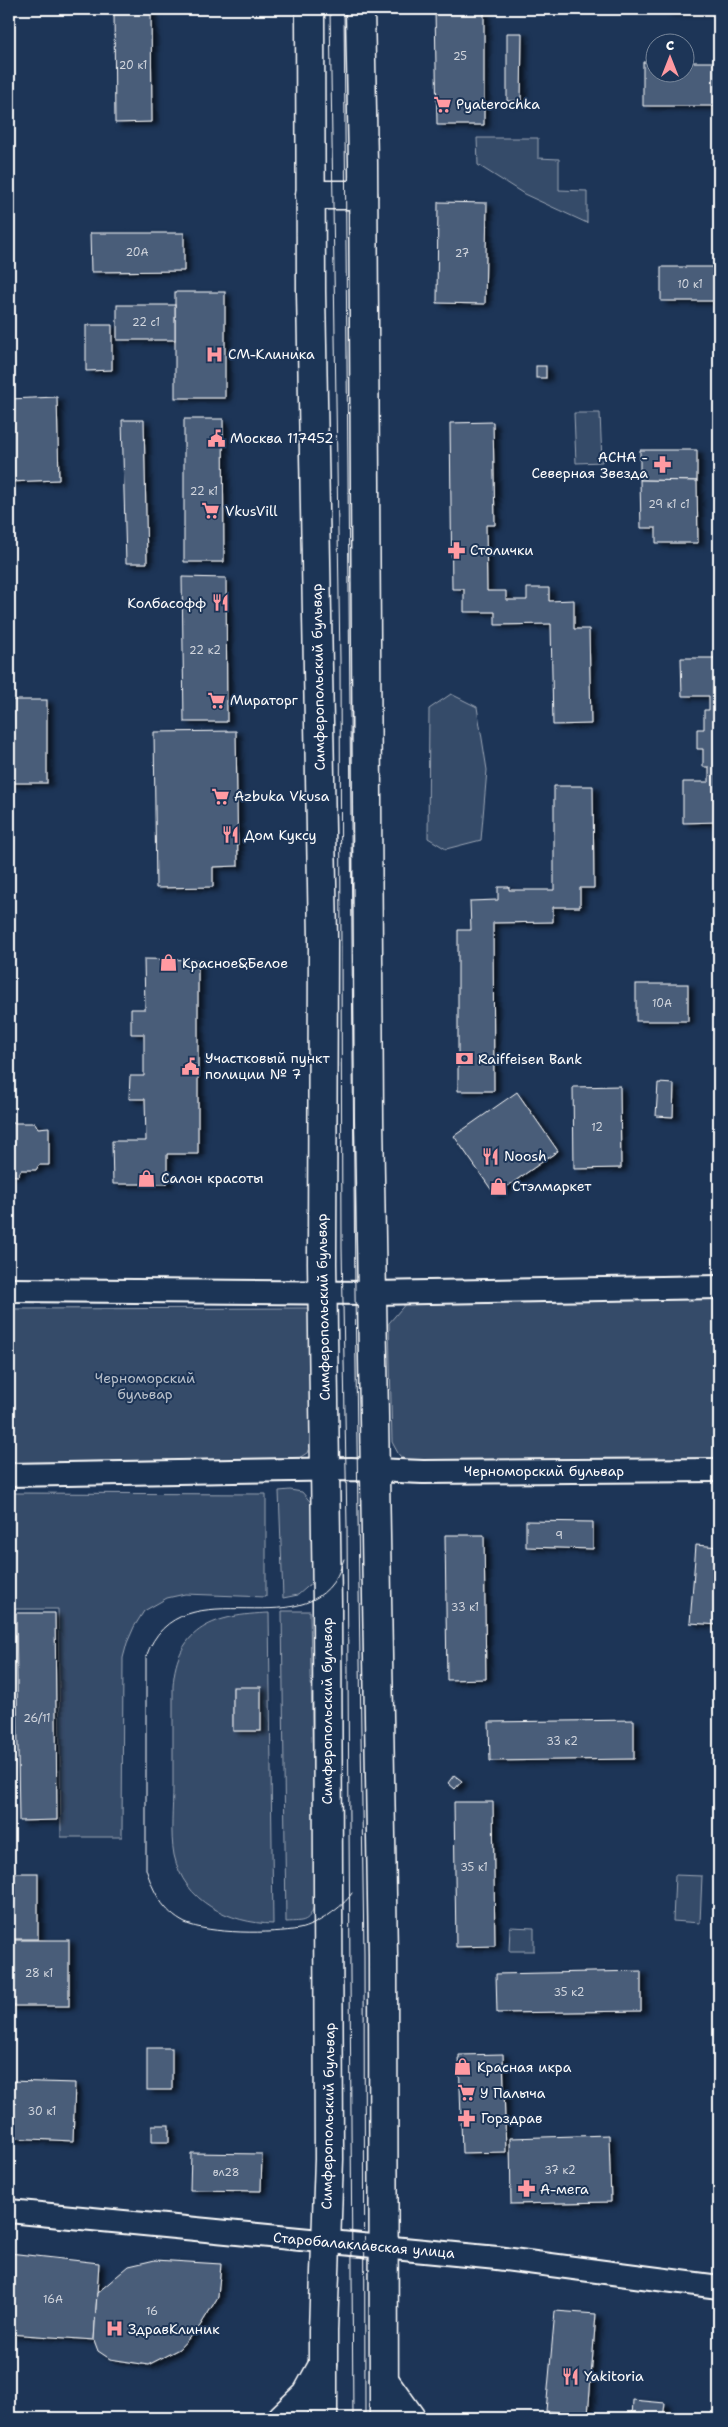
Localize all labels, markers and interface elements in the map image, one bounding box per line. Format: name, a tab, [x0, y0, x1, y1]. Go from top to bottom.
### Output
north arrow	[646, 32, 696, 82]
text: С	[666, 36, 674, 54]
house number: 25	[453, 49, 467, 64]
house number: 20 к1	[119, 58, 147, 73]
supermarket icon: Pyaterochka	[432, 94, 452, 114]
place label: Pyaterochka	[456, 95, 540, 113]
house number: 20А	[125, 245, 149, 260]
house number: 27	[455, 246, 470, 261]
house number: 10 к1	[677, 277, 703, 292]
house number: 22 c1	[132, 315, 160, 330]
hospital icon: СМ-Клиника	[204, 344, 224, 364]
place label: СМ-Клиника	[228, 345, 315, 363]
public building icon: Москва 117452	[206, 428, 226, 448]
place label: Москва 117452	[230, 429, 334, 447]
place label: АСНА - Северная Звезда	[531, 448, 648, 482]
pharmacy icon: АСНА - Северная Звезда	[652, 455, 672, 475]
house number: 22 к1	[190, 484, 218, 499]
house number: 29 к1 с1	[648, 497, 690, 512]
supermarket icon: VkusVill	[201, 501, 221, 521]
place label: VkusVill	[225, 502, 278, 520]
pharmacy icon: Столички	[446, 540, 466, 560]
place label: Столички	[470, 541, 533, 559]
street label: Симферопольский бульвар	[307, 583, 329, 771]
restaurant icon: Колбасофф	[210, 593, 230, 613]
place label: Колбасофф	[127, 594, 206, 612]
house number: 22 к2	[189, 643, 221, 658]
supermarket icon: Мираторг	[206, 690, 226, 710]
place label: Мираторг	[230, 691, 299, 709]
supermarket icon: Azbuka Vkusa	[210, 786, 230, 806]
place label: Azbuka Vkusa	[234, 787, 330, 805]
restaurant icon: Дом Куксу	[220, 825, 240, 845]
place label: Дом Куксу	[244, 826, 317, 844]
shop icon: Красное&Белое	[158, 953, 178, 973]
place label: Красное&Белое	[182, 954, 288, 972]
house number: 10А	[652, 996, 672, 1011]
place label: Участковый пункт полиции № 7	[205, 1049, 330, 1083]
bank icon: Raiffeisen Bank	[454, 1049, 474, 1069]
place label: Raiffeisen Bank	[478, 1050, 582, 1068]
public building icon: Участковый пункт полиции № 7	[181, 1056, 201, 1076]
house number: 12	[591, 1120, 603, 1135]
restaurant icon: Noosh	[480, 1146, 500, 1166]
place label: Noosh	[504, 1147, 547, 1165]
shop icon: Салон красоты	[137, 1168, 157, 1188]
place label: Салон красоты	[161, 1169, 264, 1187]
shop icon: Стэлмаркет	[488, 1176, 508, 1196]
place label: Стэлмаркет	[512, 1177, 592, 1195]
street label: Симферопольский бульвар	[312, 1213, 334, 1401]
park label: Черноморский бульвар	[95, 1369, 195, 1403]
street label: Черноморский бульвар	[464, 1462, 624, 1480]
house number: 9	[555, 1528, 563, 1543]
house number: 33 к1	[451, 1600, 479, 1615]
street label: Симферопольский бульвар	[318, 1617, 336, 1805]
house number: 26/11	[23, 1711, 51, 1726]
house number: 33 к2	[546, 1734, 578, 1749]
house number: 35 к1	[460, 1860, 488, 1875]
house number: 28 к1	[25, 1966, 53, 1981]
house number: 35 к2	[553, 1985, 585, 2000]
street label: Симферопольский бульвар	[317, 2022, 339, 2210]
shop icon: Красная икра	[453, 2057, 473, 2077]
place label: Красная икра	[477, 2058, 572, 2076]
supermarket icon: У Палыча	[456, 2083, 476, 2103]
place label: У Палыча	[480, 2084, 546, 2102]
house number: 30 к1	[28, 2104, 56, 2119]
pharmacy icon: Горздрав	[457, 2108, 477, 2128]
place label: Горздрав	[481, 2109, 542, 2127]
house number: 37 к2	[544, 2163, 576, 2178]
house number: вл28	[213, 2165, 239, 2180]
pharmacy icon: А-мега	[516, 2179, 536, 2199]
place label: А-мега	[540, 2180, 589, 2198]
street label: Старобалаклавская улица	[272, 2228, 456, 2262]
house number: 16А	[43, 2292, 63, 2307]
house number: 16	[146, 2304, 158, 2319]
hospital icon: ЗдравКлиник	[104, 2319, 124, 2339]
place label: ЗдравКлиник	[128, 2320, 220, 2338]
restaurant icon: Yakitoria	[560, 2366, 580, 2386]
place label: Yakitoria	[584, 2367, 644, 2385]

